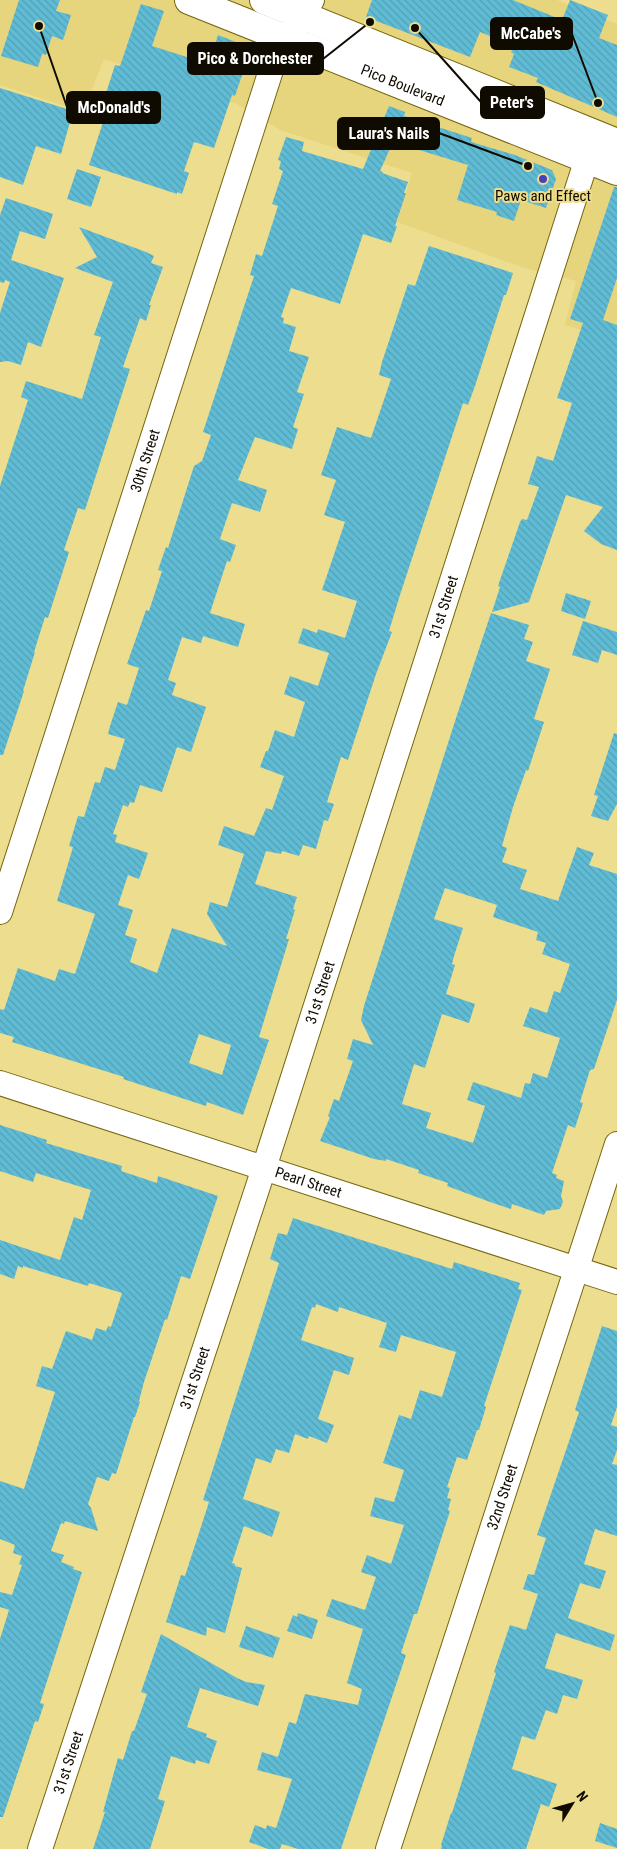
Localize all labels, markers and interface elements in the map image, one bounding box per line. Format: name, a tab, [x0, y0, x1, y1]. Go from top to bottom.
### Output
callout: McCabe's	[491, 18, 572, 49]
text: McCabe's	[501, 24, 561, 43]
callout: Pico & Dorchester	[188, 43, 323, 74]
text: Pico & Dorchester	[197, 49, 313, 68]
street label: Pico Boulevard	[358, 61, 447, 110]
callout: Peter's	[481, 87, 544, 118]
callout: McDonald's	[67, 92, 160, 123]
text: Peter's	[490, 93, 534, 112]
text: McDonald's	[78, 98, 151, 117]
callout: Laura's Nails	[338, 118, 439, 149]
text: Laura's Nails	[348, 124, 430, 143]
marker: Paws and Effect	[537, 173, 549, 185]
place label: Paws and Effect	[495, 187, 591, 205]
street label: 30th Street	[127, 427, 164, 495]
street label: 31st Street	[425, 573, 462, 640]
street label: 31st Street	[302, 959, 339, 1026]
street label: Pearl Street	[273, 1163, 344, 1202]
street label: 31st Street	[176, 1344, 214, 1411]
street label: 32nd Street	[483, 1462, 521, 1532]
street label: 31st Street	[50, 1729, 87, 1796]
north arrow	[547, 1779, 597, 1829]
text: N	[573, 1788, 591, 1804]

